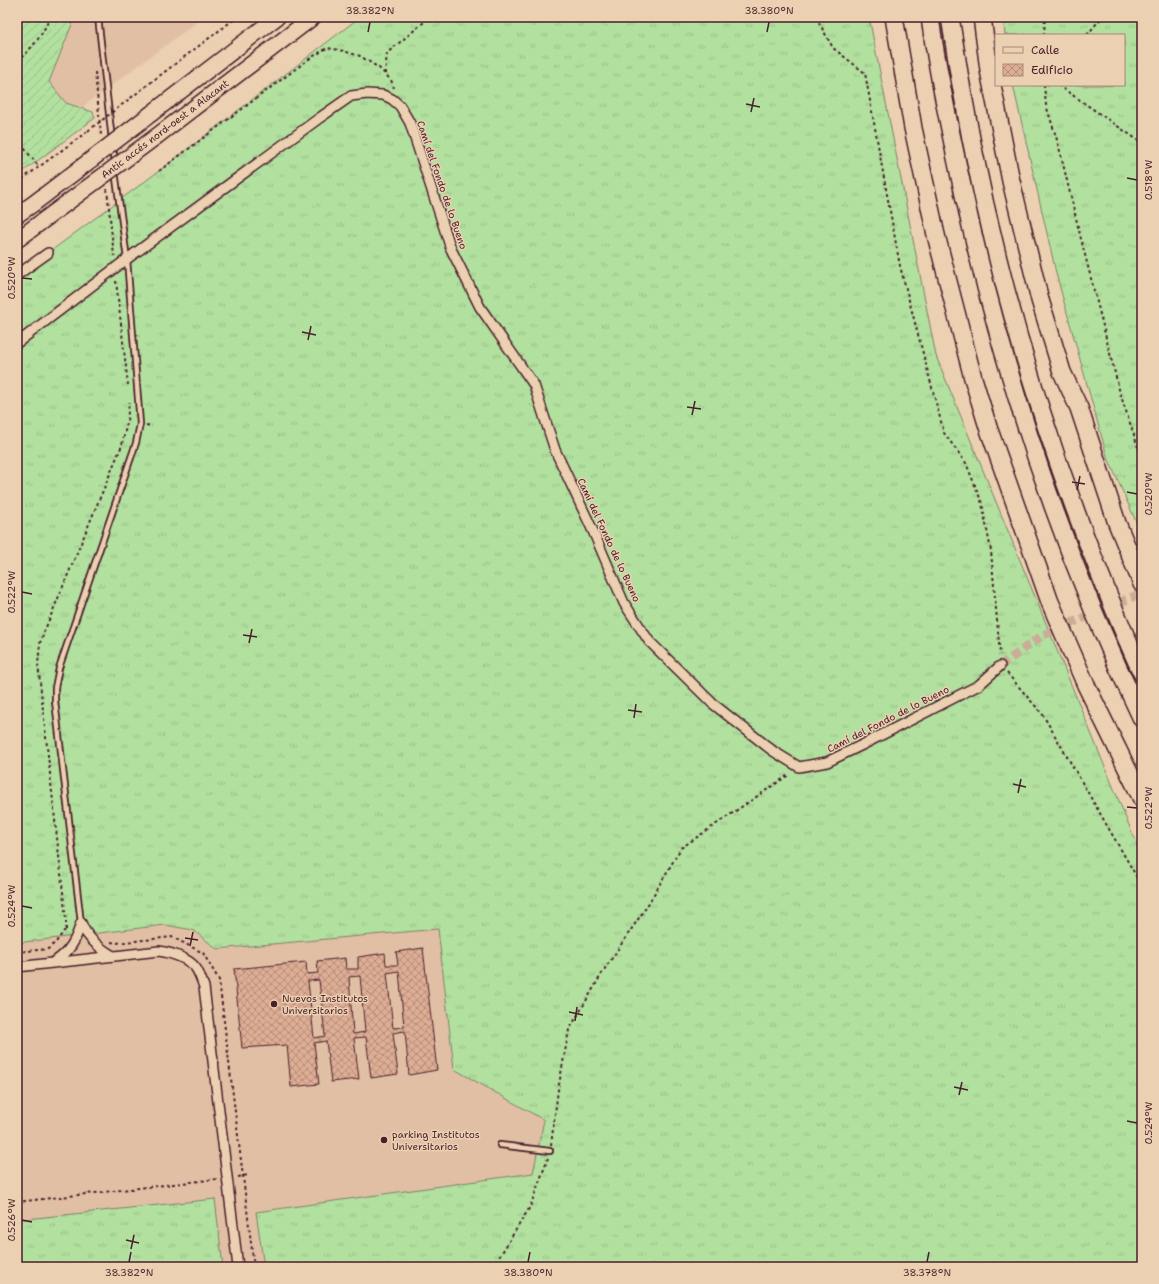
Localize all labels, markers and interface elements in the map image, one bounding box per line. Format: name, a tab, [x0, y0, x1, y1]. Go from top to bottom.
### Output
text: 38.382°N	[346, 4, 394, 17]
text: 38.380°N	[744, 4, 794, 17]
legend	[995, 34, 1125, 86]
text: Calle	[1031, 42, 1060, 58]
text: Edificio	[1031, 62, 1073, 78]
street label: Antic accés nord-oest a Alacant	[99, 77, 231, 181]
street label: Camí del Fondo de lo Bueno	[414, 119, 470, 251]
text: 0.518°W	[1142, 159, 1155, 200]
text: 0.520°W	[5, 256, 18, 300]
text: 0.520°W	[1142, 472, 1155, 516]
street label: Camí del Fondo de lo Bueno	[575, 476, 643, 604]
text: 0.522°W	[5, 570, 18, 613]
street label: Camí del Fondo de lo Bueno	[825, 683, 951, 755]
text: 0.522°W	[1142, 786, 1155, 829]
text: 0.524°W	[5, 884, 18, 927]
place label: Nuevos Institutos Universitarios	[282, 992, 368, 1017]
marker: Nuevos Institutos Universitarios	[269, 999, 279, 1009]
text: 0.524°W	[1142, 1101, 1155, 1144]
place label: parking Institutos Universitarios	[392, 1128, 480, 1153]
marker: parking Institutos Universitarios	[379, 1135, 389, 1145]
text: 0.526°W	[5, 1198, 18, 1241]
text: 38.382°N	[105, 1266, 153, 1279]
text: 38.380°N	[503, 1266, 553, 1279]
text: 38.378°N	[903, 1266, 951, 1279]

